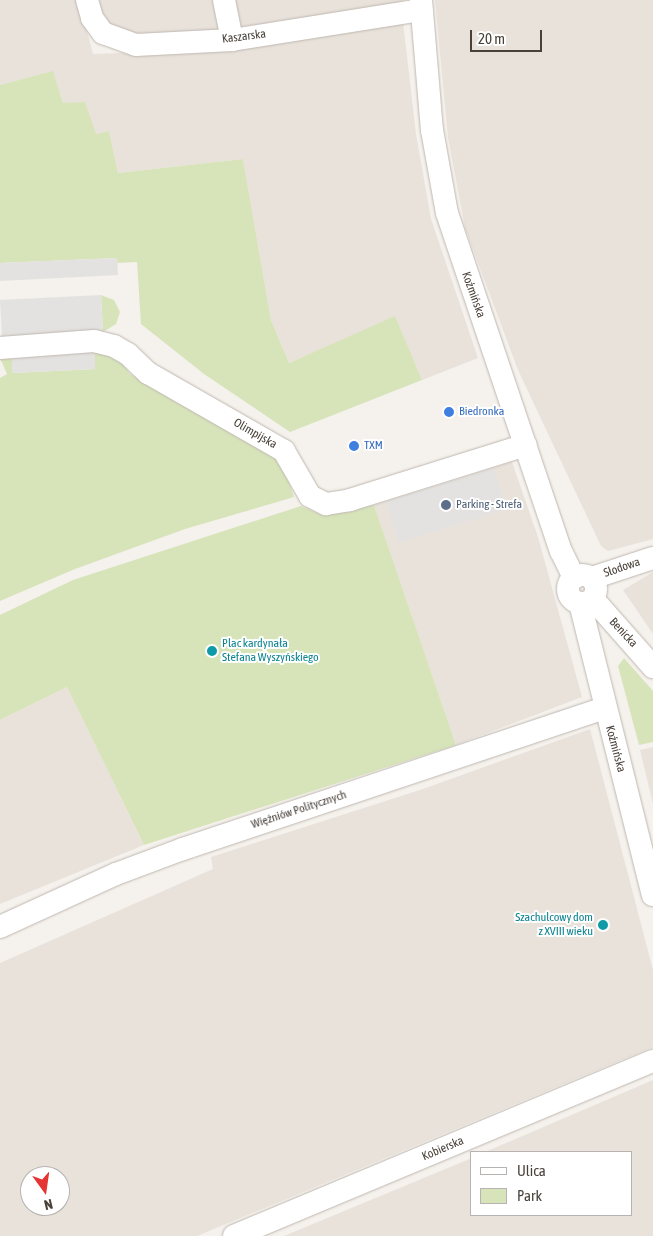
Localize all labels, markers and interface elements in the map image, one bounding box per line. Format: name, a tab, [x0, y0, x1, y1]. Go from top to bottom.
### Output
scale bar	[473, 20, 546, 52]
street label: Kaszarska	[221, 27, 267, 47]
text: 20 m	[478, 30, 505, 47]
street label: Koźmińska	[458, 270, 488, 320]
place label: Biedronka	[459, 405, 504, 419]
marker: Biedronka	[443, 406, 455, 418]
street label: Olimpijska	[231, 416, 279, 452]
place label: TXM	[364, 439, 383, 453]
marker: TXM	[348, 440, 360, 452]
place label: Parking - Strefa	[456, 498, 522, 512]
marker: Parking - Strefa	[440, 499, 452, 511]
street label: Słodowa	[602, 555, 642, 581]
street label: Benicka	[606, 615, 640, 651]
place label: Plac kardynała Stefana Wyszyńskiego	[222, 637, 319, 665]
marker: Plac kardynała Stefana Wyszyńskiego	[206, 645, 218, 657]
street label: Koźmińska	[602, 724, 628, 774]
street label: Więźniów Politycznych	[249, 788, 349, 832]
place label: Szachulcowy dom z XVIII wieku	[515, 911, 593, 939]
marker: Szachulcowy dom z XVIII wieku	[597, 919, 609, 931]
street label: Kobierska	[420, 1134, 466, 1164]
legend	[470, 1151, 633, 1216]
text: Ulica	[517, 1162, 546, 1179]
north arrow	[20, 1166, 70, 1216]
text: Park	[517, 1187, 542, 1204]
text: N	[42, 1196, 54, 1213]

